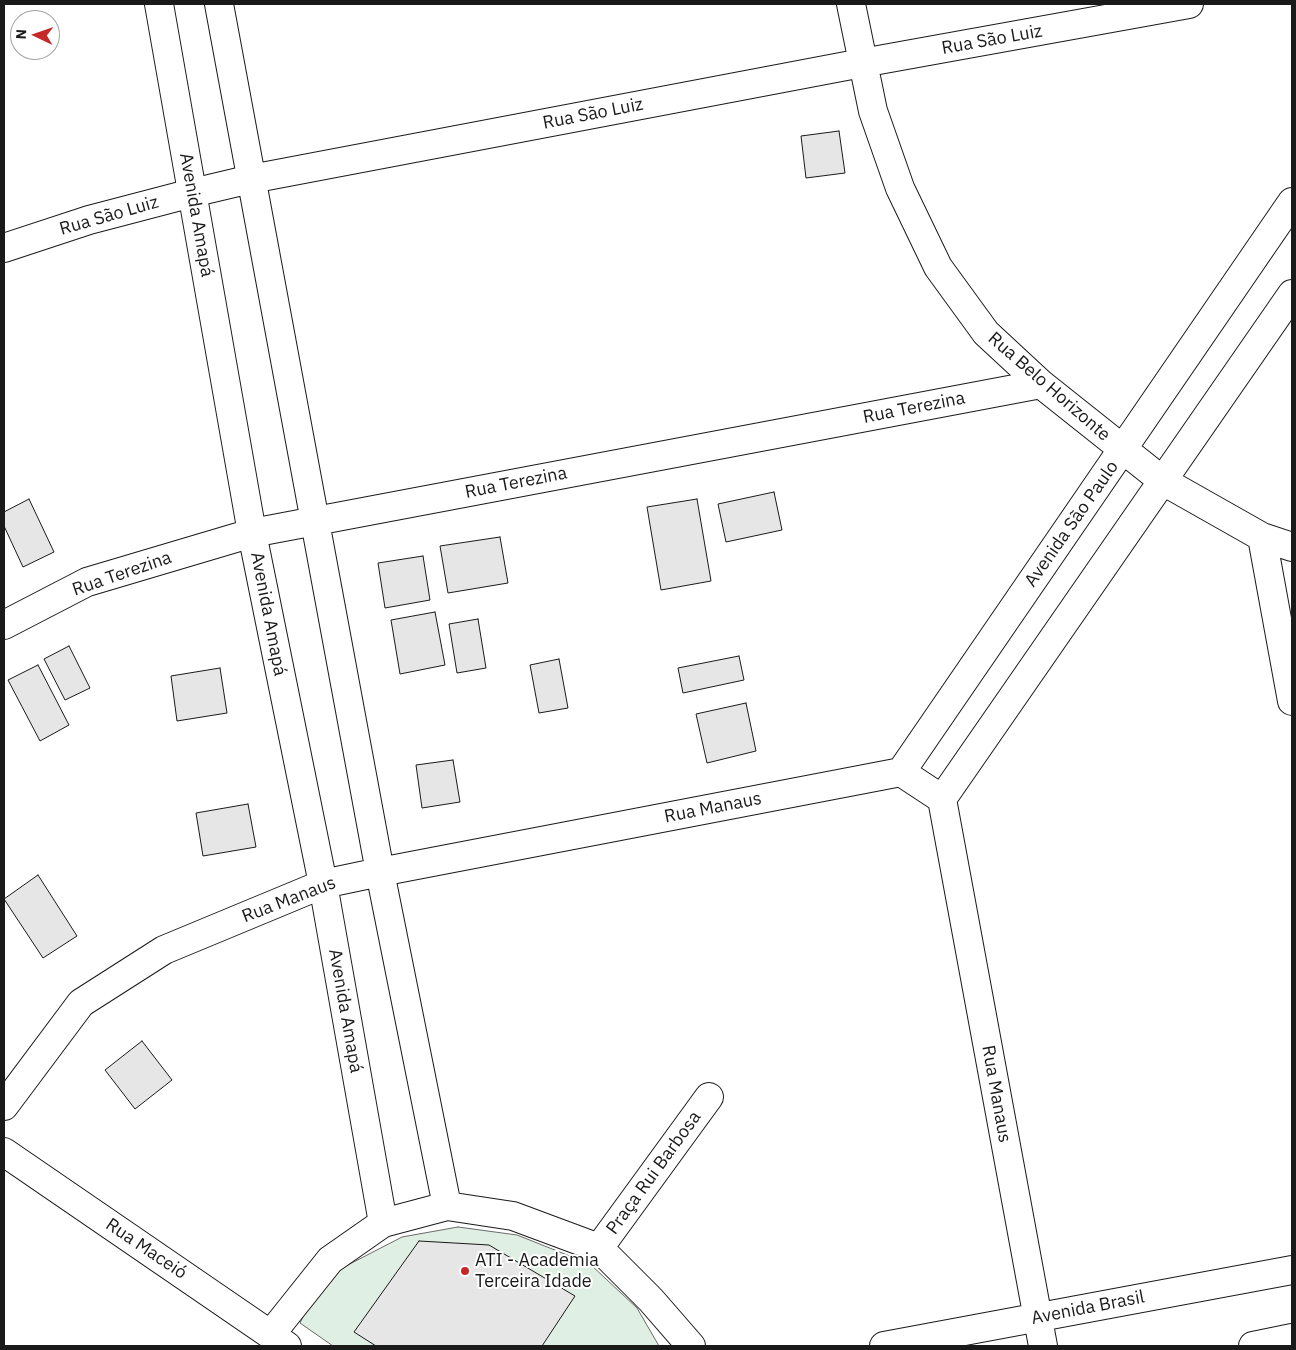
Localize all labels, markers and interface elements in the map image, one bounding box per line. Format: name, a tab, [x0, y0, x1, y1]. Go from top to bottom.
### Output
north arrow	[10, 10, 60, 60]
street label: Rua São Luiz	[940, 21, 1044, 59]
text: N	[12, 29, 30, 40]
street label: Rua São Luiz	[541, 94, 645, 134]
street label: Avenida Amapá	[174, 151, 218, 279]
street label: Rua São Luiz	[57, 192, 161, 240]
street label: Rua Belo Horizonte	[983, 328, 1115, 446]
street label: Rua Terezina	[861, 388, 967, 428]
street label: Avenida São Paulo	[1020, 457, 1124, 591]
street label: Rua Terezina	[463, 463, 569, 503]
street label: Rua Terezina	[70, 547, 174, 601]
street label: Avenida Amapá	[245, 550, 291, 678]
street label: Rua Manaus	[663, 788, 763, 828]
street label: Rua Manaus	[239, 872, 339, 928]
street label: Avenida Amapá	[323, 947, 367, 1075]
street label: Rua Manaus	[977, 1044, 1015, 1144]
street label: Praça Rui Barbosa	[602, 1107, 706, 1239]
street label: Rua Maceió	[101, 1214, 191, 1284]
place label: ATI - Academia Terceira Idade	[475, 1250, 599, 1292]
marker: ATI - Academia Terceira Idade	[459, 1265, 471, 1277]
street label: Avenida Brasil	[1030, 1286, 1146, 1330]

